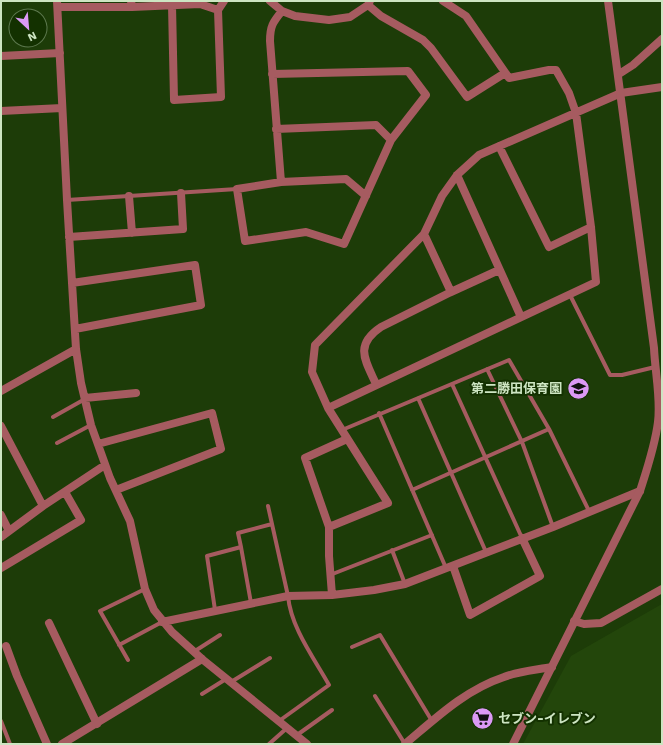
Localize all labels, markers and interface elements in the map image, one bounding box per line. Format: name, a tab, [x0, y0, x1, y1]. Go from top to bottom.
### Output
north arrow	[8, 8, 48, 48]
text: N	[26, 29, 39, 44]
school or university icon: 第二勝田保育園	[565, 375, 591, 401]
place label: 第二勝田保育園	[471, 381, 562, 396]
supermarket icon: セブン-イレブン	[470, 705, 496, 731]
place label: セブン-イレブン	[498, 711, 596, 726]

